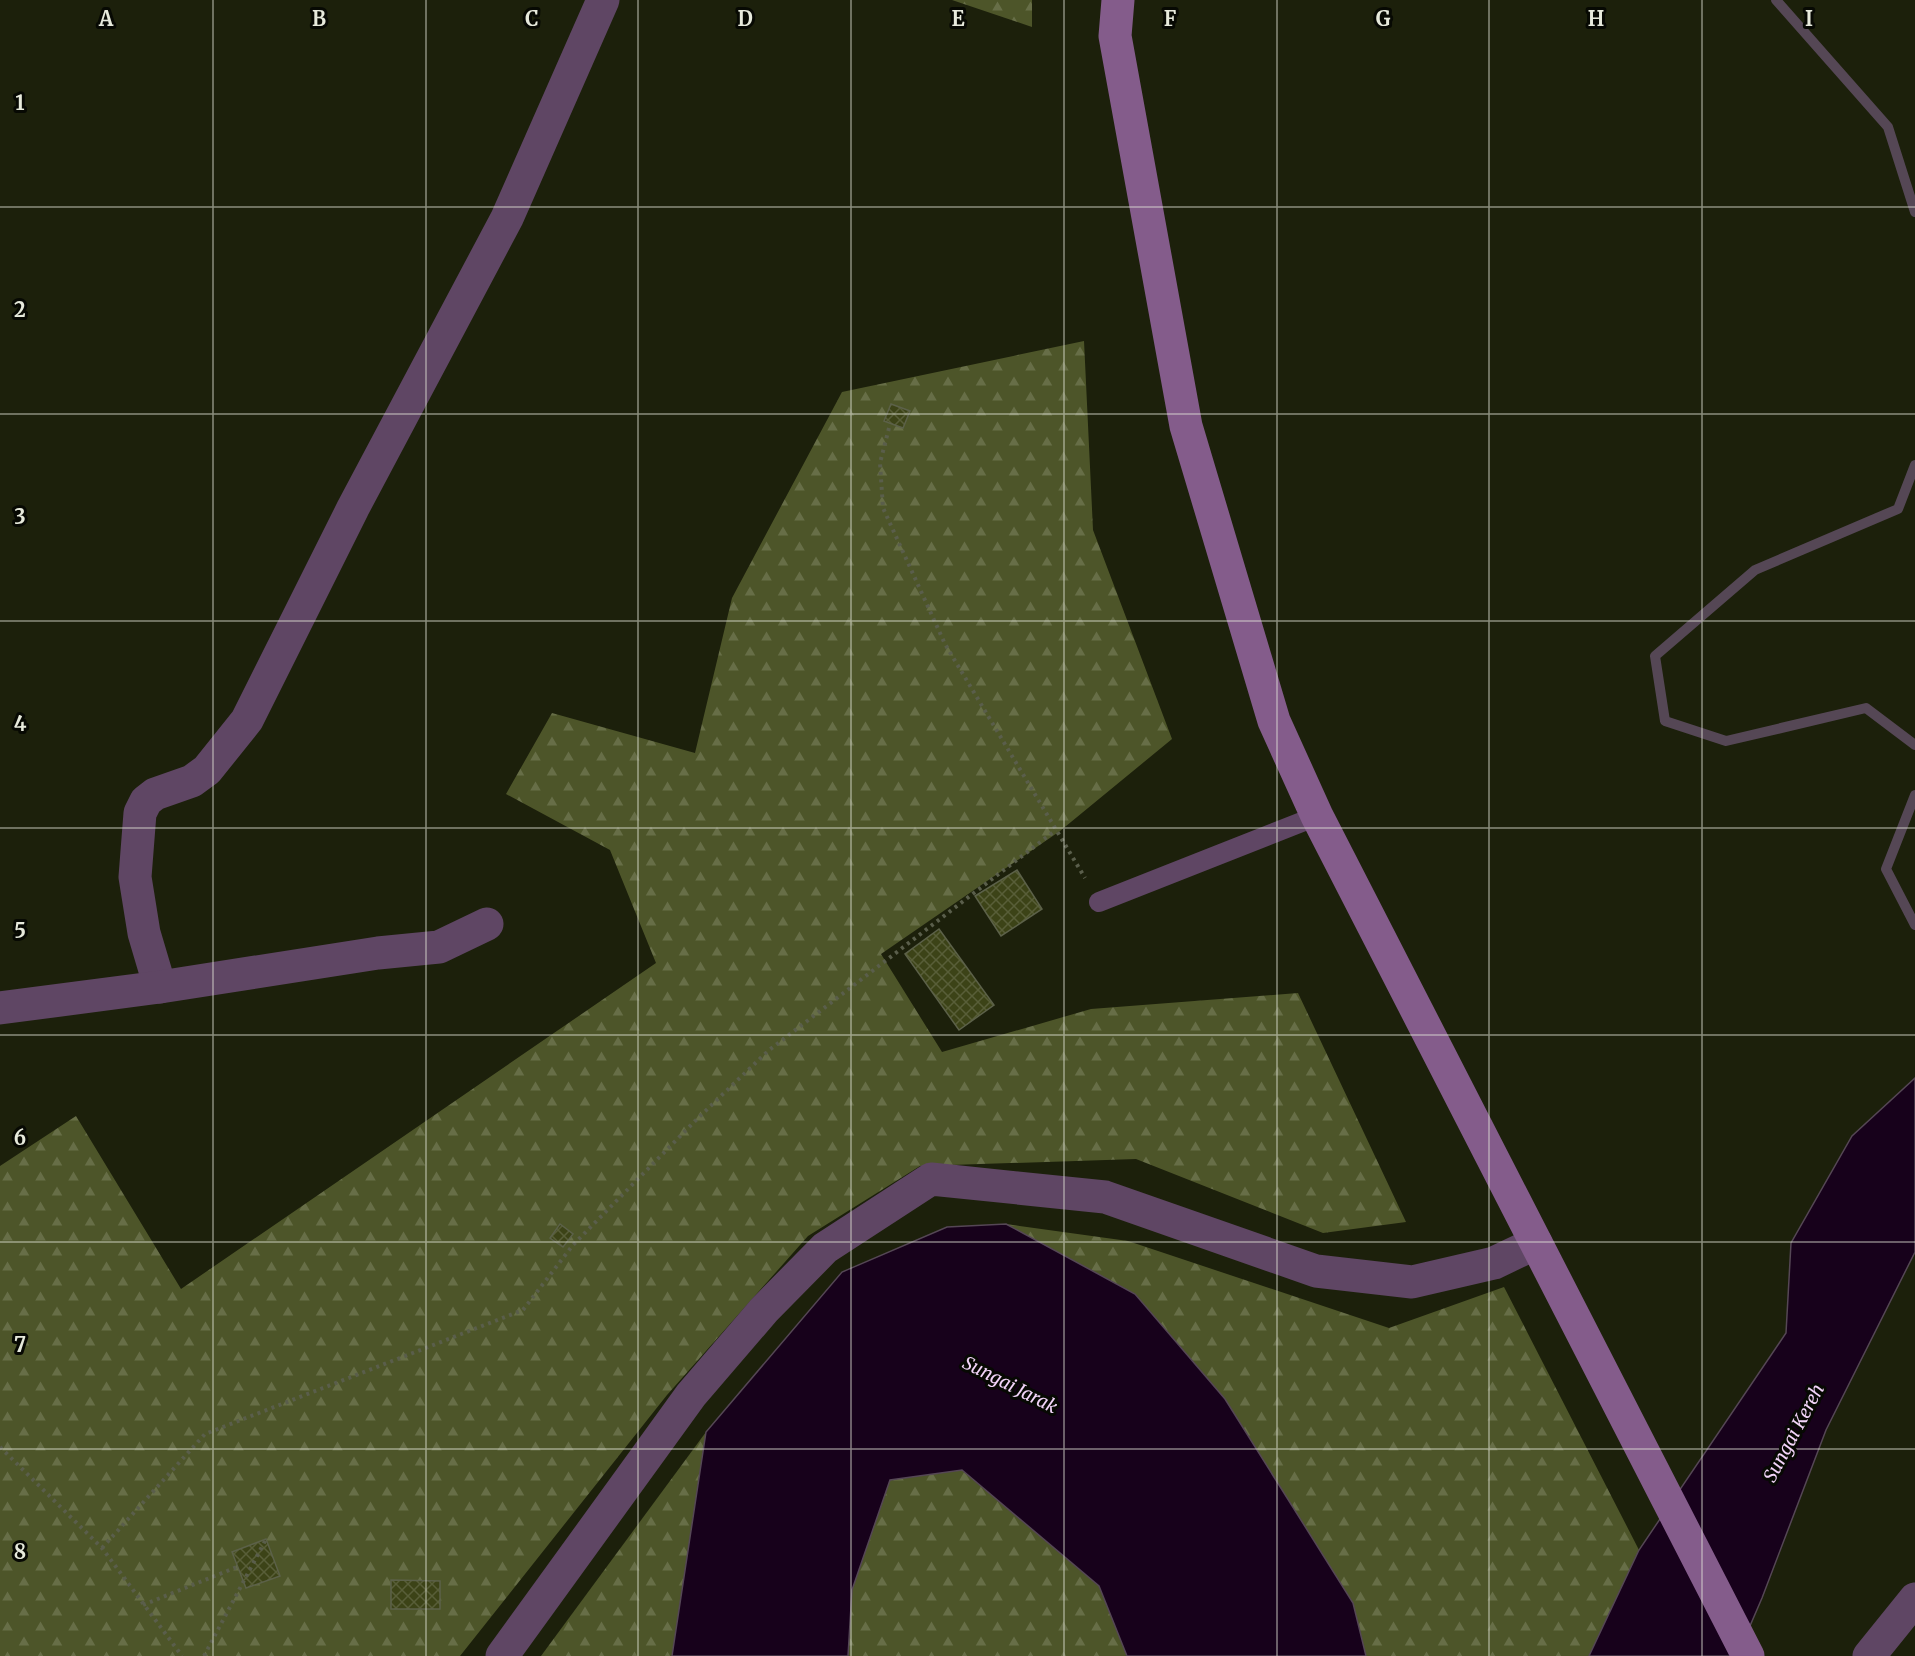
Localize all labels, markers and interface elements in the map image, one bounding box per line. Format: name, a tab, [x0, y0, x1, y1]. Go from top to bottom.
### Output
text: A	[98, 6, 114, 31]
text: B	[312, 6, 326, 31]
text: C	[525, 6, 539, 31]
text: D	[737, 6, 753, 31]
text: E	[951, 6, 965, 31]
text: F	[1164, 6, 1177, 31]
text: G	[1376, 6, 1391, 31]
text: H	[1588, 6, 1604, 31]
text: I	[1805, 6, 1813, 31]
text: 1	[15, 90, 25, 115]
text: 2	[14, 297, 26, 322]
text: 3	[14, 504, 26, 529]
text: 4	[14, 711, 27, 736]
text: 5	[14, 918, 26, 943]
text: 6	[14, 1125, 26, 1150]
text: 7	[14, 1332, 26, 1357]
water label: Sungai Jarak	[959, 1351, 1062, 1418]
water label: Sungai Kereh	[1758, 1380, 1829, 1486]
text: 8	[14, 1539, 26, 1564]

